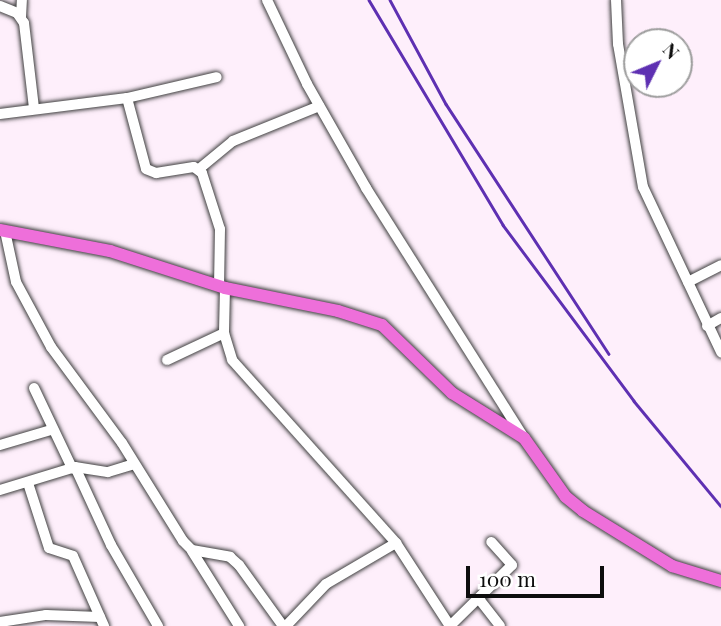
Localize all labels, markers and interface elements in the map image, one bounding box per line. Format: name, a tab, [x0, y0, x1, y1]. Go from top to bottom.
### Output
north arrow	[623, 28, 693, 98]
text: N	[658, 36, 686, 64]
scale bar	[469, 552, 607, 596]
text: 100 m	[479, 564, 536, 592]

